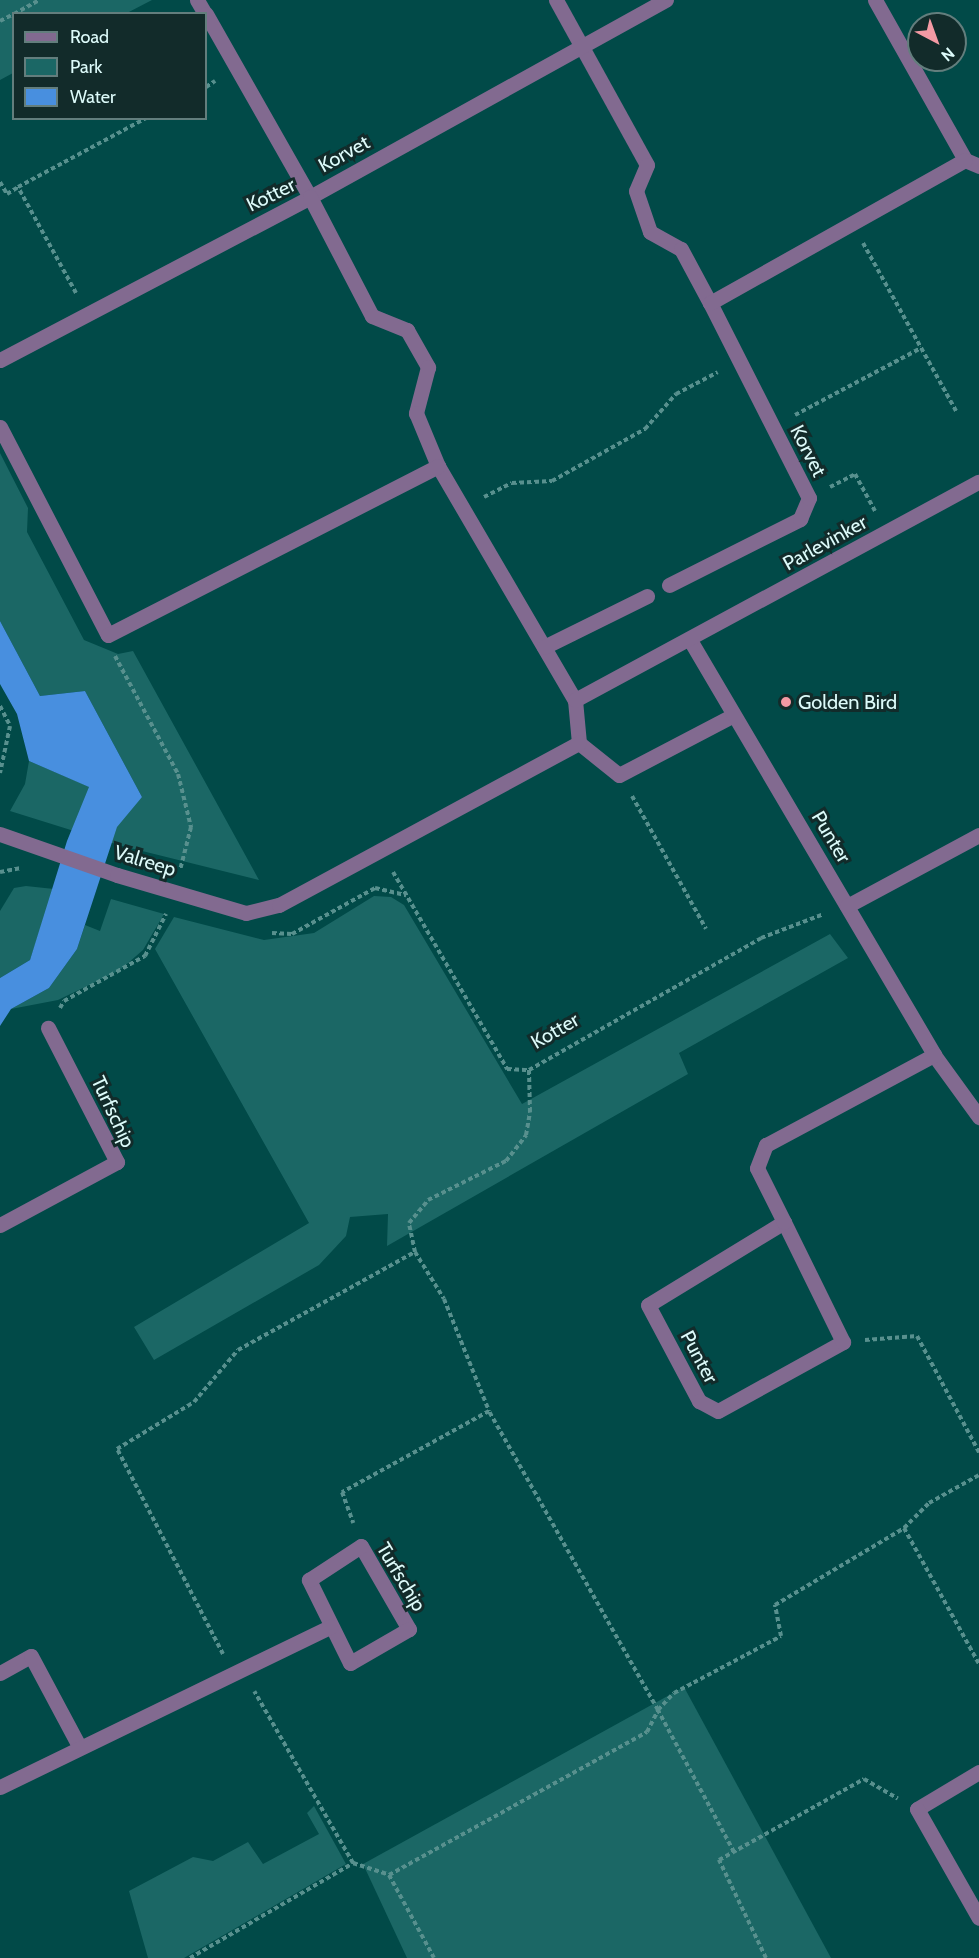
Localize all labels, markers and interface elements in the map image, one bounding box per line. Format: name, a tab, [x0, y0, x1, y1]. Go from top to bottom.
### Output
legend	[12, 12, 207, 120]
north arrow	[907, 12, 967, 72]
text: Road	[70, 26, 109, 48]
text: N	[937, 44, 958, 65]
text: Park	[70, 56, 102, 78]
text: Water	[70, 86, 116, 108]
street label: Korvet	[314, 130, 374, 178]
street label: Kotter	[243, 173, 299, 217]
street label: Korvet	[785, 421, 831, 481]
street label: Parlevinker	[779, 510, 871, 576]
place label: Golden Bird	[798, 690, 897, 714]
marker: Golden Bird	[779, 695, 793, 709]
street label: Punter	[806, 807, 856, 867]
street label: Valreep	[111, 840, 179, 882]
street label: Kotter	[527, 1008, 583, 1054]
street label: Turfschip	[86, 1073, 140, 1151]
street label: Punter	[675, 1327, 723, 1387]
street label: Turfschip	[371, 1538, 431, 1616]

